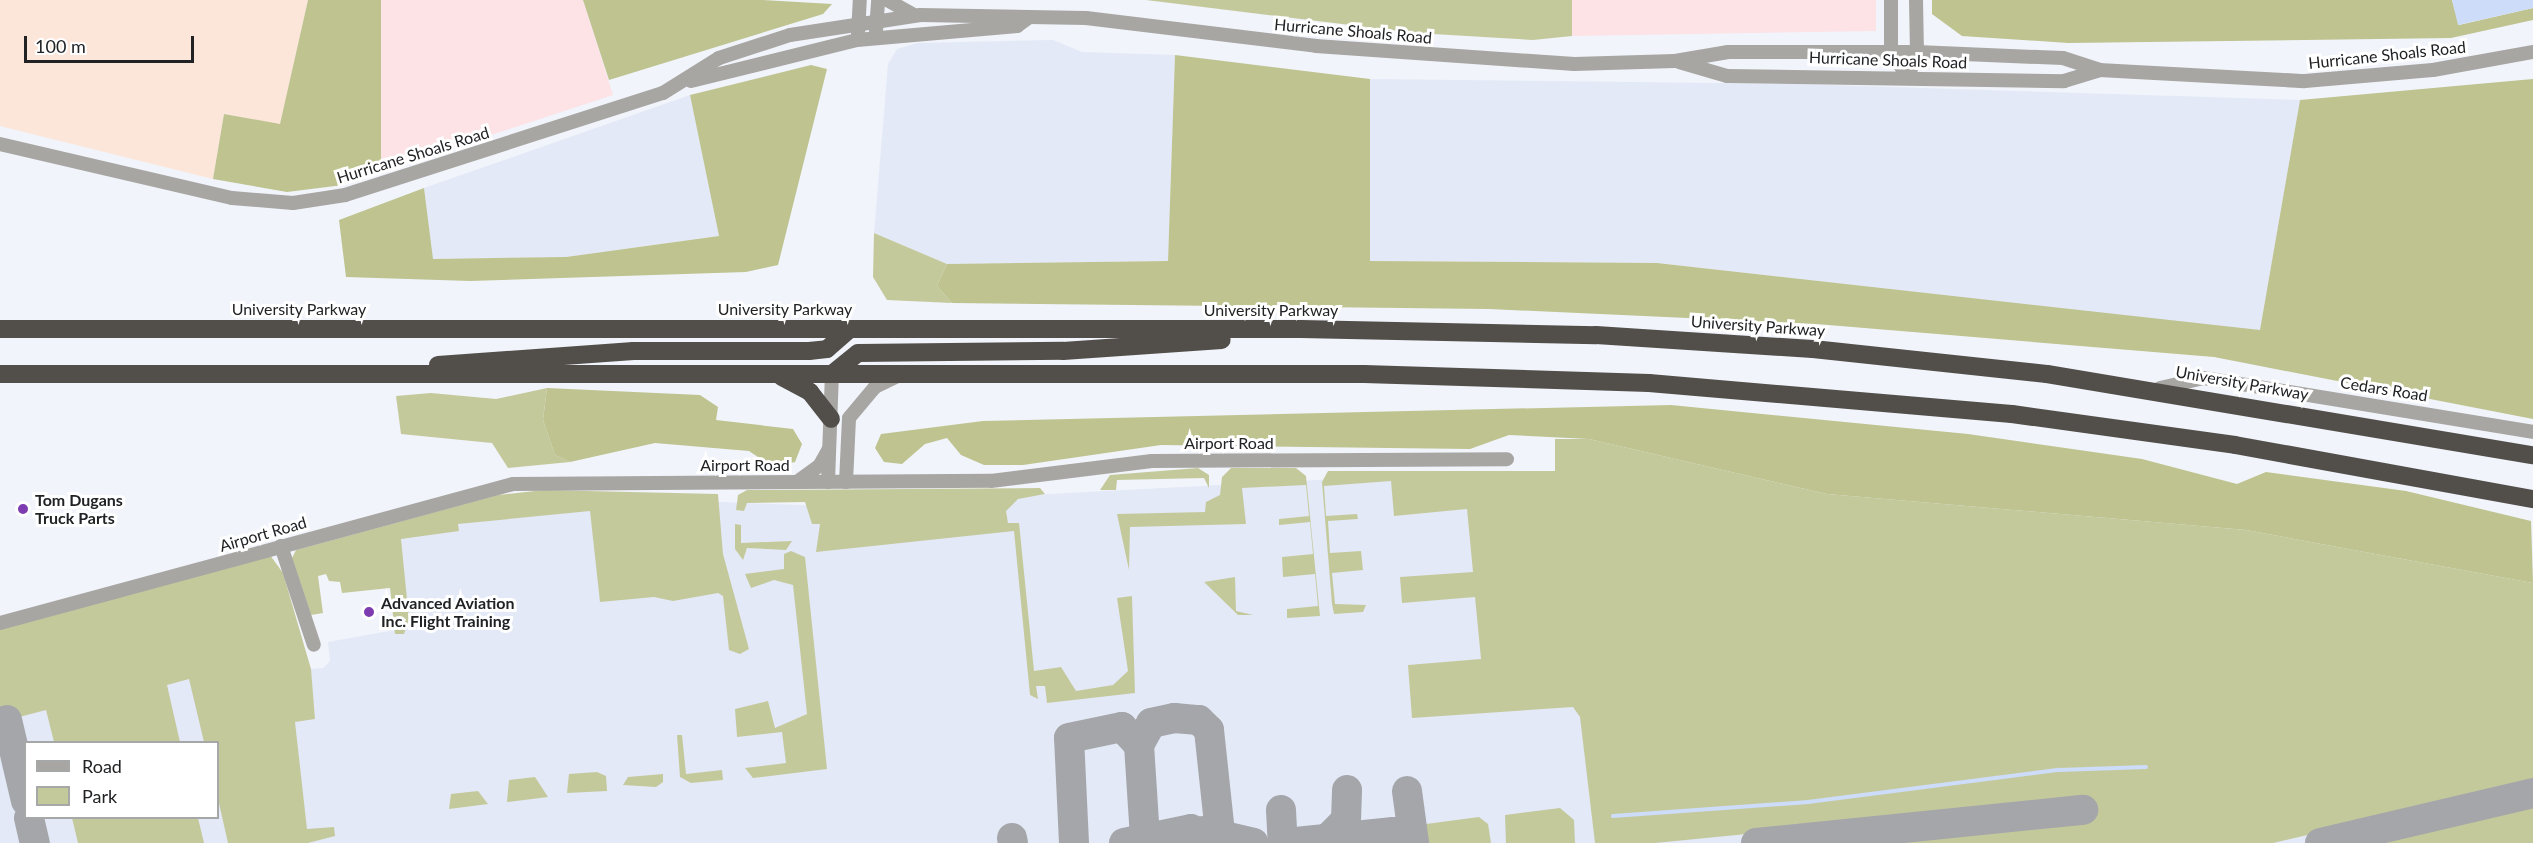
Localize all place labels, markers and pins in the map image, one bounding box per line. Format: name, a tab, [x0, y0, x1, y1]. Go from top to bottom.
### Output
place label: Tom Dugans Truck Parts	[35, 490, 123, 528]
marker: Tom Dugans Truck Parts	[16, 502, 30, 516]
place label: Advanced Aviation Inc. Flight Training	[381, 593, 515, 631]
marker: Advanced Aviation Inc. Flight Training	[362, 605, 376, 619]

